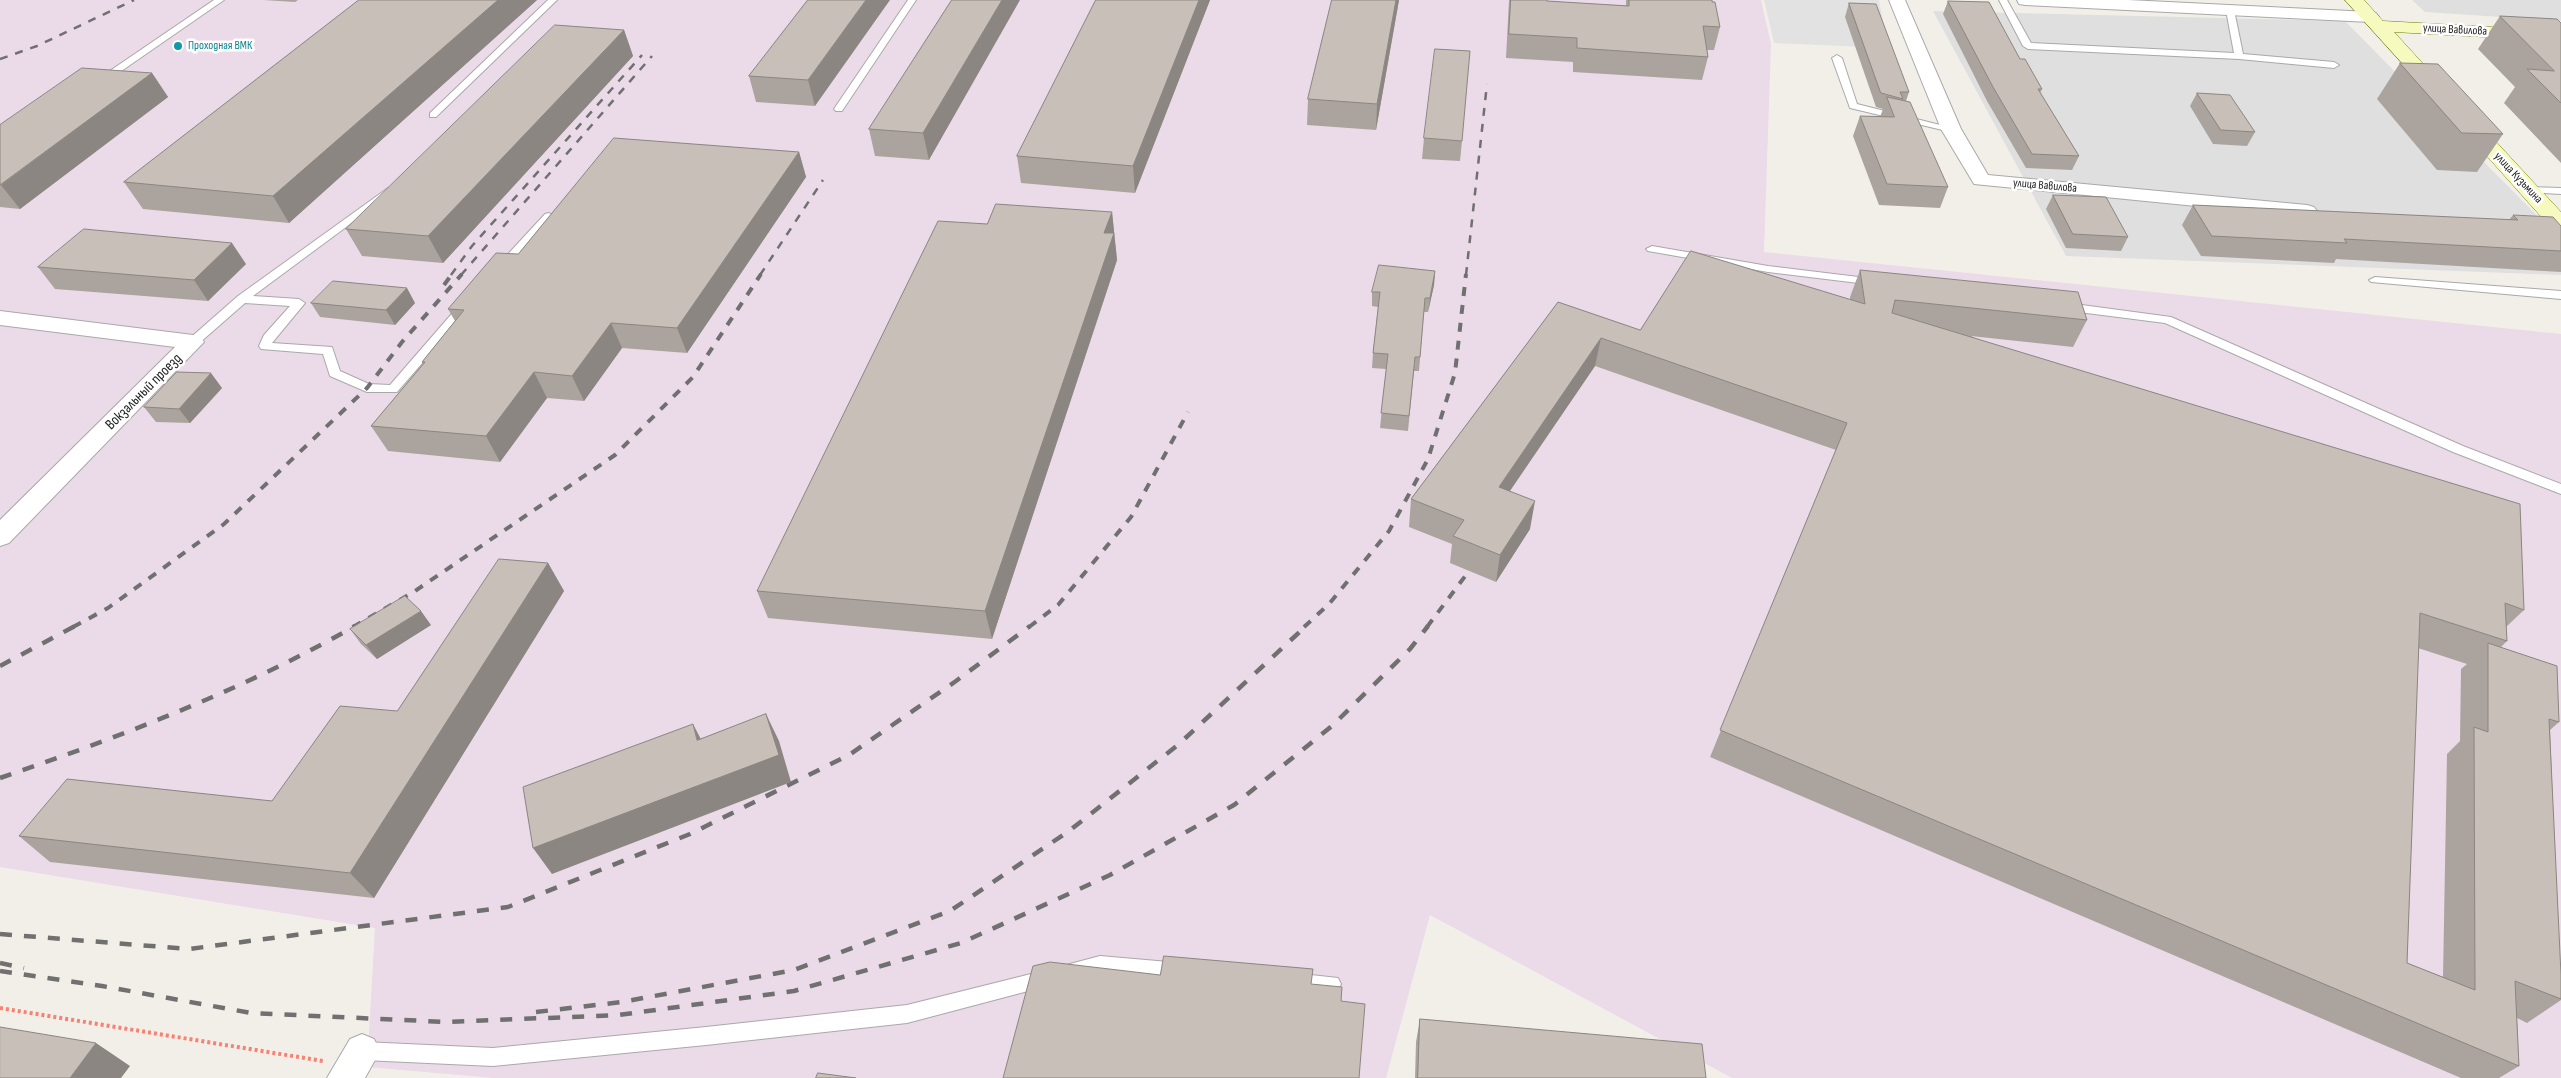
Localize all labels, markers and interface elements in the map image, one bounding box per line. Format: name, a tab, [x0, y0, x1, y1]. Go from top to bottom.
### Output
street label: улица Вавилова	[2423, 21, 2487, 39]
place label: Проходная ВМК	[188, 39, 252, 53]
marker: Проходная ВМК	[172, 40, 184, 52]
street label: улица Кузьмина	[2491, 149, 2545, 207]
street label: улица Вавилова	[2012, 176, 2078, 196]
street label: Вокзальный проезд	[102, 350, 186, 434]

